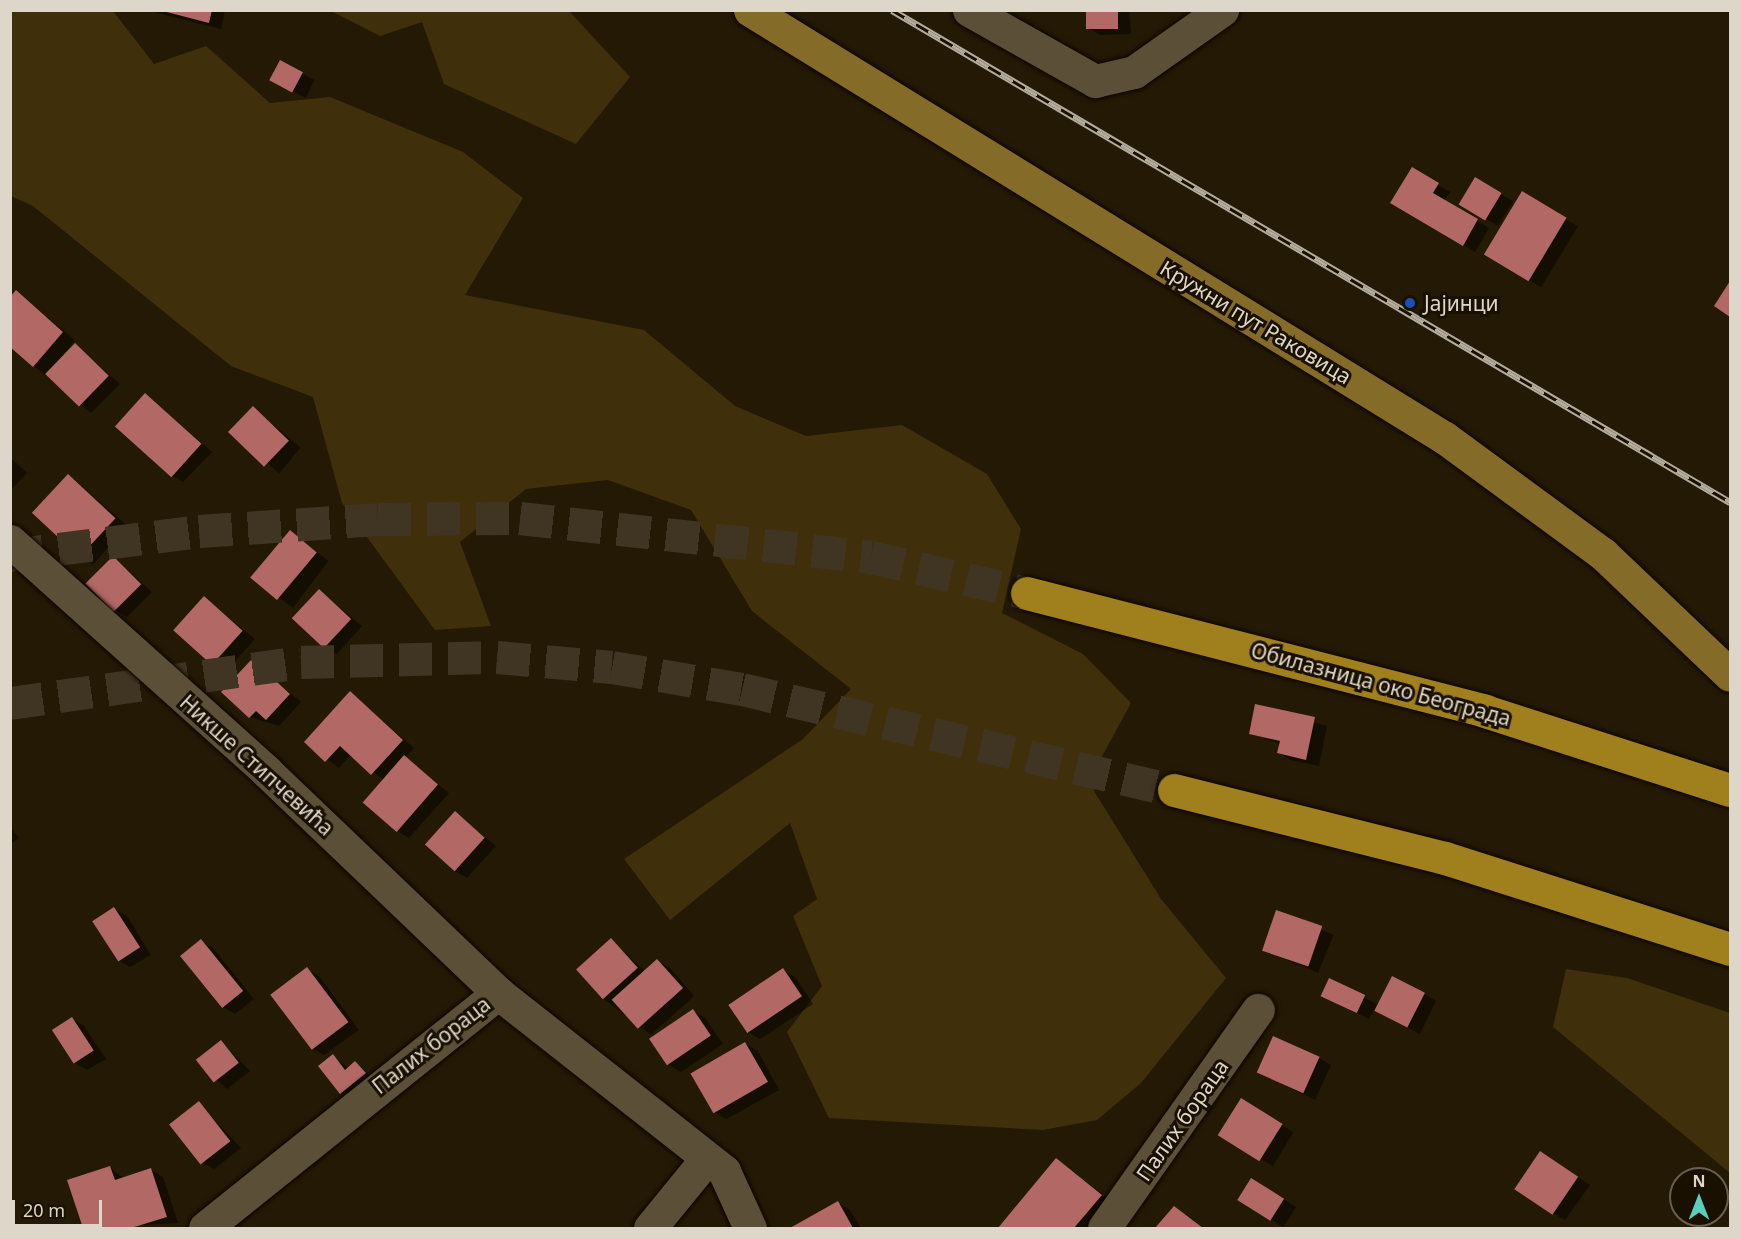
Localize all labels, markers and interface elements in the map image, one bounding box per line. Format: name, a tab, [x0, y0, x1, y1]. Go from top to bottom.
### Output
street label: Кружни пут Раковица	[1156, 255, 1356, 389]
place label: Јајинци	[1424, 290, 1499, 316]
marker: Јајинци	[1401, 294, 1419, 312]
street label: Обилазница око Београда	[1248, 637, 1514, 731]
street label: Никше Стипчевића	[175, 689, 339, 841]
street label: Палих бораца	[367, 991, 495, 1099]
street label: Палих бораца	[1131, 1054, 1233, 1186]
north arrow	[1669, 1167, 1729, 1227]
text: N	[1692, 1170, 1706, 1192]
scale bar	[15, 1188, 105, 1226]
text: 20 m	[23, 1198, 65, 1222]

